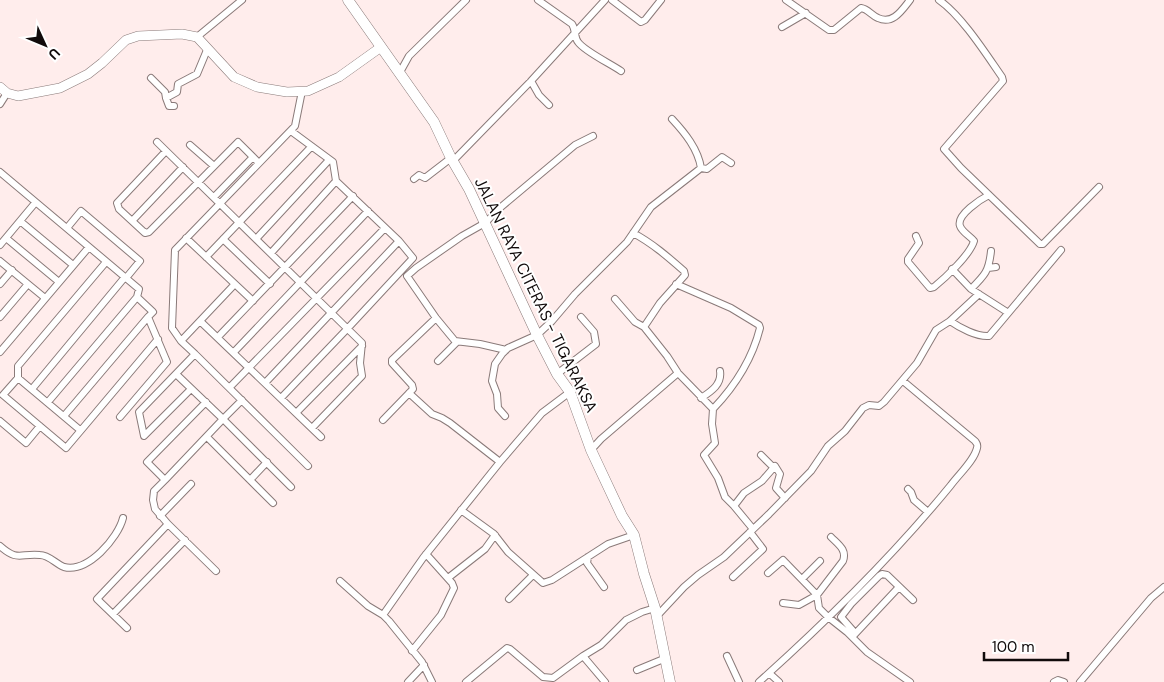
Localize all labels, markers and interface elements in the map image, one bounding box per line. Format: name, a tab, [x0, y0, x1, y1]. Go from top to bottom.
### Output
north arrow	[20, 20, 70, 70]
text: U	[45, 44, 64, 64]
street label: JALAN RAYA CITERAS - TIGARAKSA	[470, 174, 602, 416]
scale bar	[984, 630, 1068, 662]
text: 100 m	[992, 637, 1035, 657]

